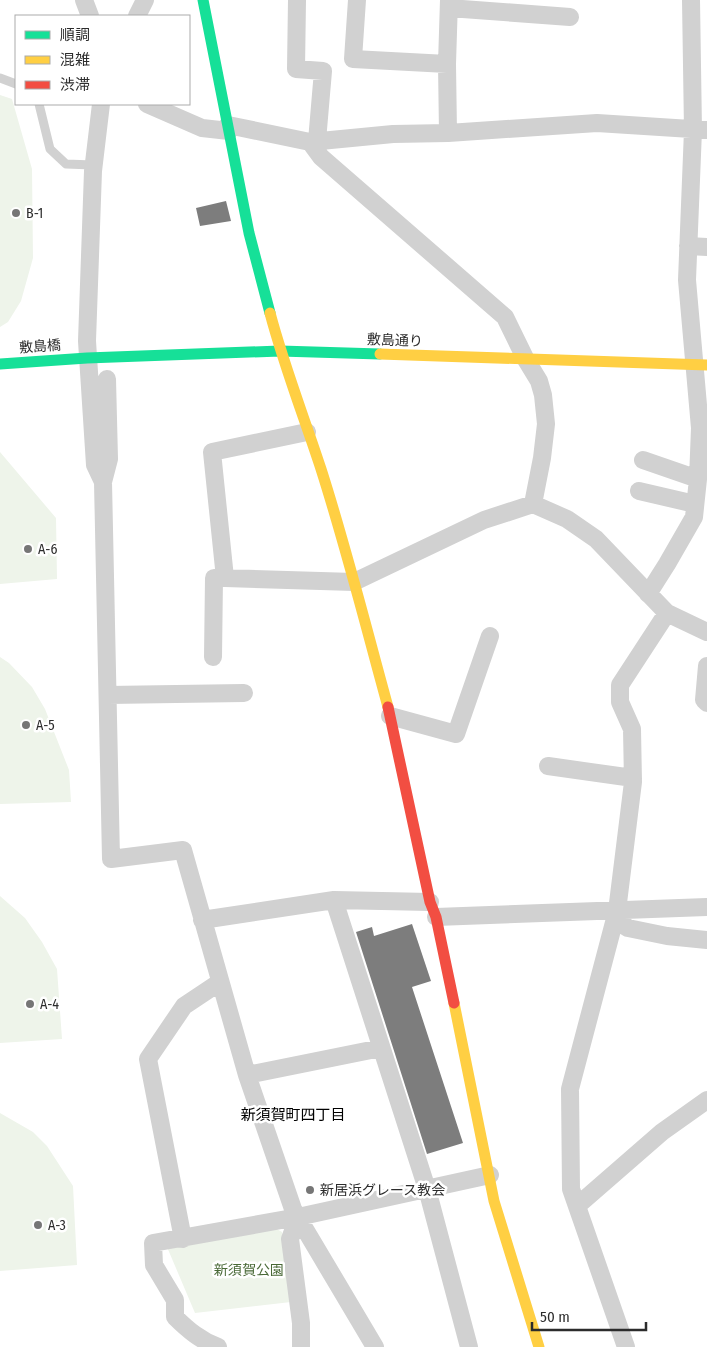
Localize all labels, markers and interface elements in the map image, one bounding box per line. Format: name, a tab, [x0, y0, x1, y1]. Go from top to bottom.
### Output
legend	[15, 15, 190, 105]
text: 順調	[60, 26, 90, 44]
text: 混雑	[60, 51, 90, 69]
text: 渋滞	[60, 76, 90, 94]
place label: B-1	[26, 205, 43, 222]
marker: B-1	[10, 207, 22, 219]
street label: 敷島通り	[367, 331, 423, 350]
street label: 敷島橋	[18, 337, 62, 356]
place label: A-6	[38, 541, 57, 558]
marker: A-6	[22, 543, 34, 555]
place label: A-5	[36, 717, 55, 734]
marker: A-5	[20, 719, 32, 731]
place label: A-4	[40, 996, 59, 1013]
marker: A-4	[24, 998, 36, 1010]
district label: 新須賀町四丁目	[240, 1106, 346, 1124]
place label: 新居浜グレース教会	[320, 1182, 445, 1199]
marker: 新居浜グレース教会	[304, 1184, 316, 1196]
place label: A-3	[48, 1217, 66, 1234]
marker: A-3	[32, 1219, 44, 1231]
park label: 新須賀公園	[214, 1262, 284, 1279]
scale bar	[532, 1300, 646, 1332]
text: 50 m	[540, 1308, 570, 1326]

